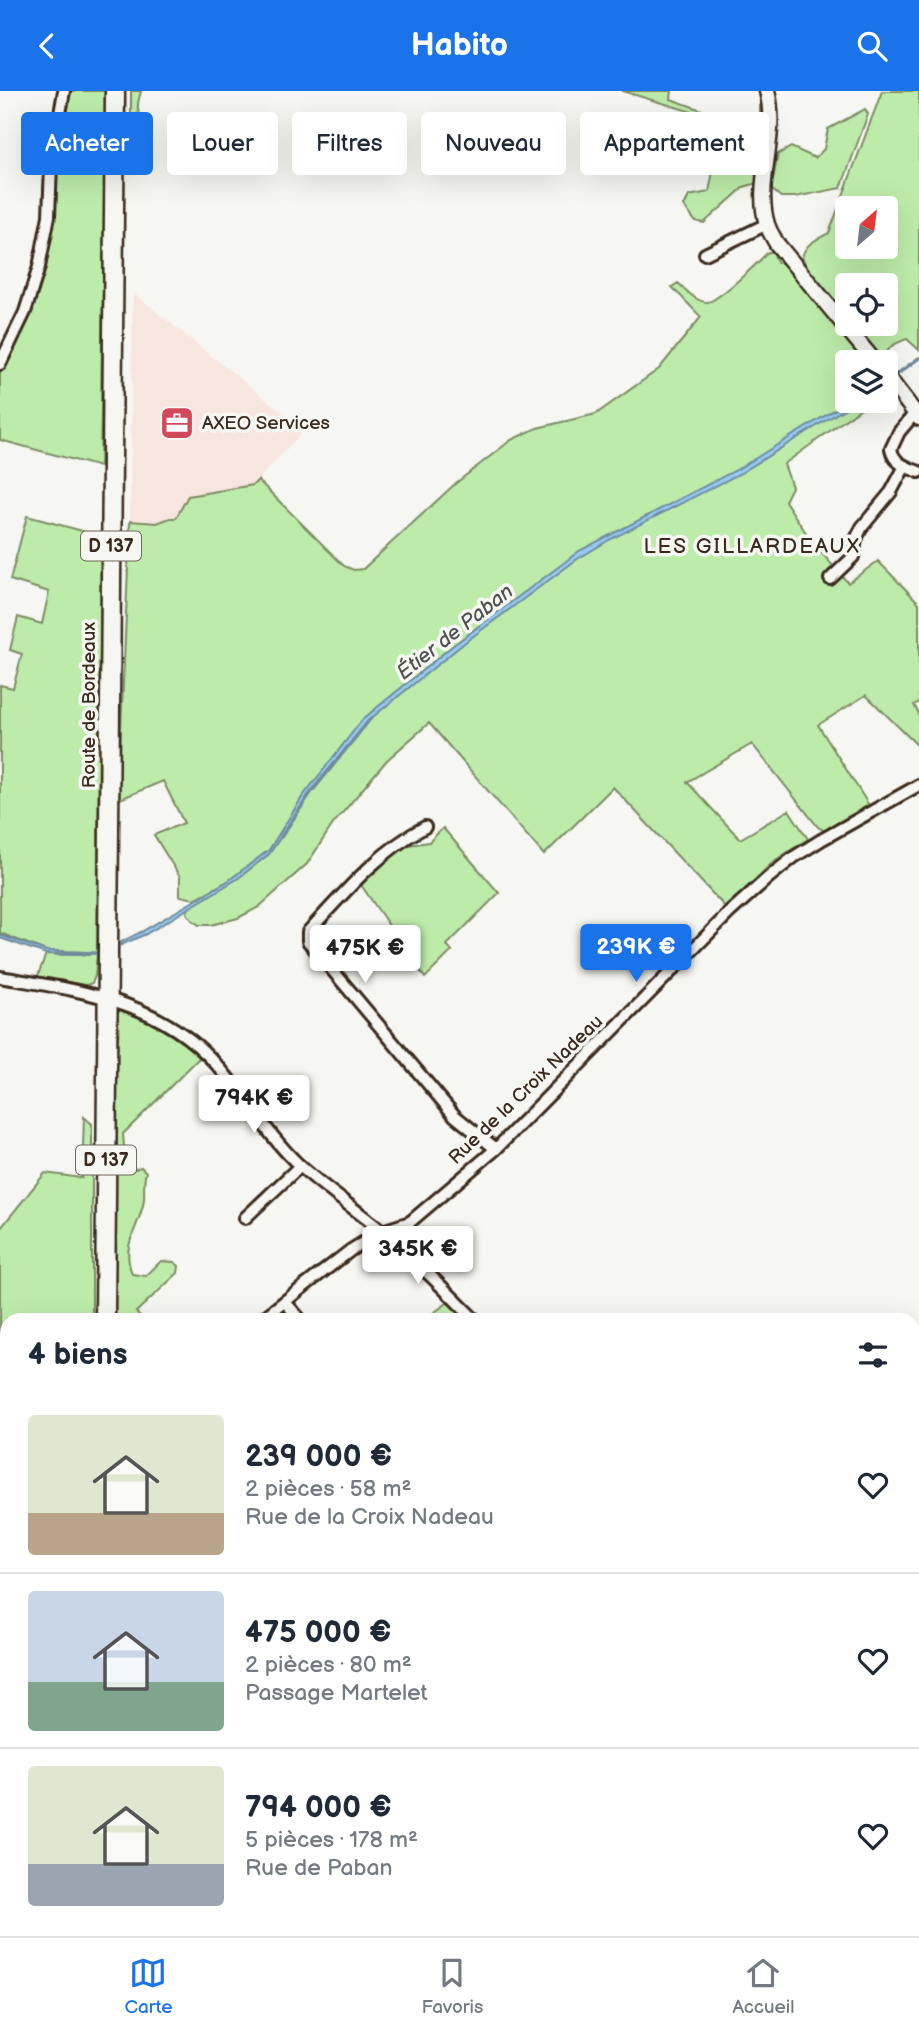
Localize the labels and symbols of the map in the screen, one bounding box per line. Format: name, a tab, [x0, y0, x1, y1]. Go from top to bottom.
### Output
north arrow	[835, 196, 898, 259]
office icon: AXEO Services	[158, 404, 196, 442]
place label: AXEO Services	[202, 412, 330, 435]
road number: D 137	[81, 531, 141, 561]
district label: LES GILLARDEAUX	[643, 534, 861, 559]
water label: Étier de Paban	[392, 579, 518, 685]
street label: Route de Bordeaux	[78, 622, 101, 788]
pin: 475K €	[308, 925, 422, 985]
pin: 239K €	[579, 925, 693, 984]
street label: Rue de la Croix Nadeau	[444, 1010, 608, 1170]
pin: 794K €	[197, 1075, 311, 1135]
road number: D 137	[76, 1145, 136, 1175]
pin: 345K €	[361, 1227, 475, 1286]

